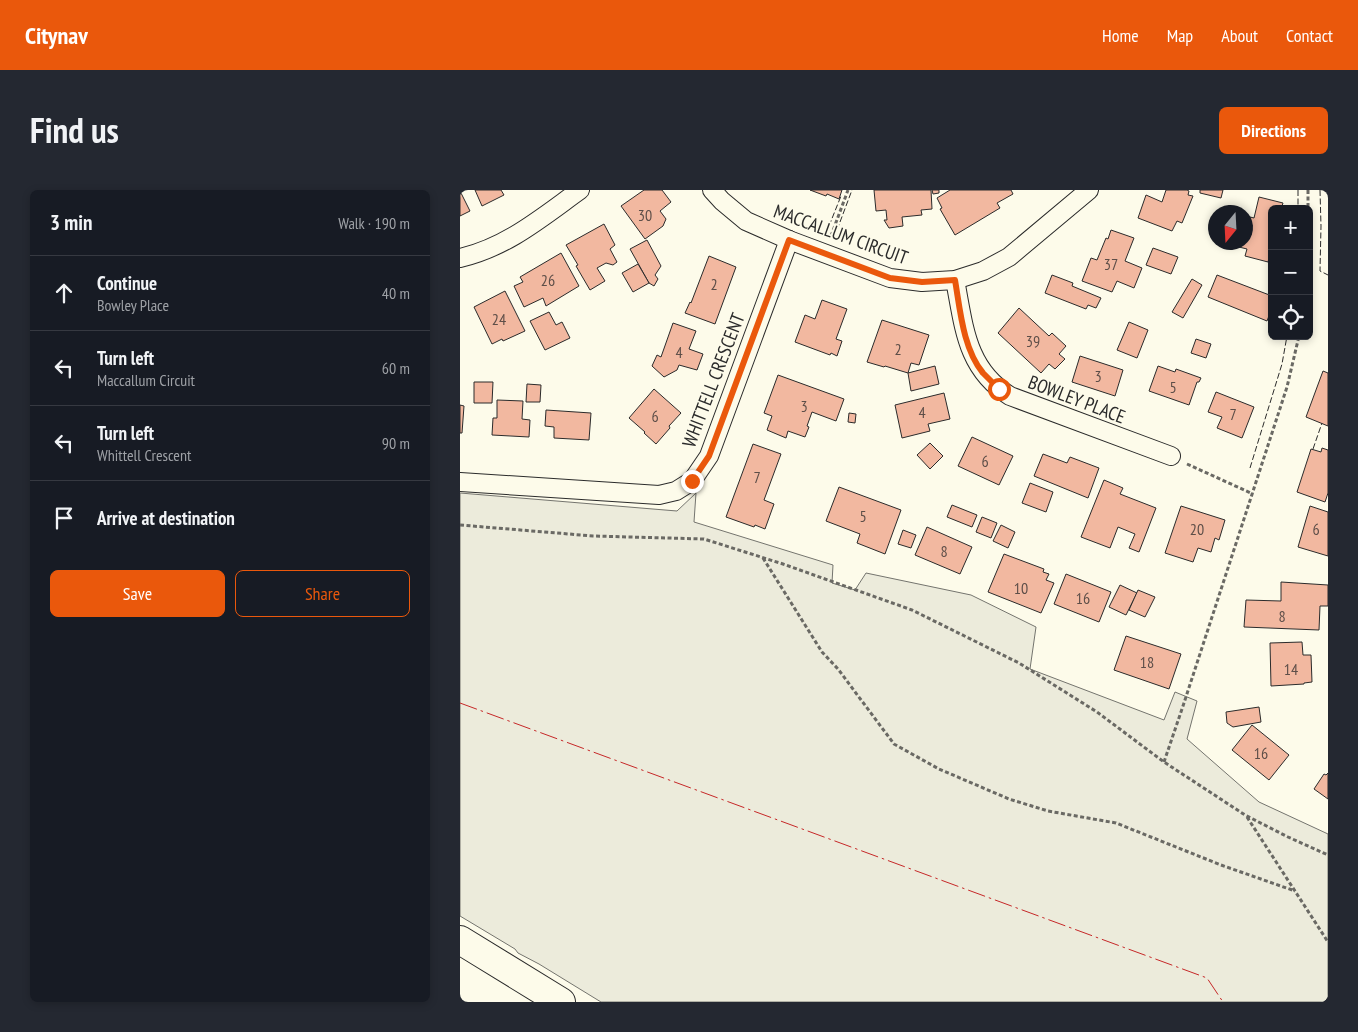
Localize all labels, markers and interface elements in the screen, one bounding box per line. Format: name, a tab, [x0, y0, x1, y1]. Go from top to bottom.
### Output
text: Citynav	[25, 20, 88, 51]
text: Home	[1102, 24, 1139, 47]
text: Map	[1167, 24, 1193, 47]
text: About	[1221, 24, 1258, 47]
text: Contact	[1286, 24, 1333, 47]
text: Find us	[30, 107, 119, 153]
button: Directions	[1219, 107, 1328, 154]
street label: MACCALLUM CIRCUIT	[771, 199, 912, 270]
house number: 30	[638, 205, 652, 225]
north arrow	[1208, 205, 1253, 250]
map controls	[1268, 205, 1313, 340]
button: +	[1268, 205, 1313, 250]
text: 3 min	[50, 209, 92, 236]
text: Walk · 190 m	[338, 213, 410, 233]
button: −	[1268, 250, 1313, 295]
house number: 37	[1104, 254, 1118, 274]
house number: 26	[541, 270, 555, 290]
text: Continue	[97, 271, 157, 295]
house number: 2	[710, 274, 718, 294]
icon: ahead	[50, 279, 78, 307]
text: 40 m	[382, 283, 410, 303]
text: Bowley Place	[97, 295, 169, 315]
button: locate	[1268, 295, 1313, 340]
house number: 24	[492, 309, 506, 329]
street label: WHITTELL CRESCENT	[676, 309, 750, 450]
house number: 39	[1026, 331, 1040, 351]
house number: 2	[894, 339, 902, 359]
house number: 4	[675, 342, 683, 362]
text: Turn left	[97, 346, 154, 370]
icon: left	[50, 354, 78, 382]
text: 60 m	[382, 358, 410, 378]
house number: 3	[1094, 366, 1102, 386]
street label: BOWLEY PLACE	[1025, 369, 1129, 429]
text: Maccallum Circuit	[97, 370, 195, 390]
house number: 5	[1169, 377, 1177, 397]
route start	[988, 378, 1011, 401]
house number: 3	[800, 396, 808, 416]
house number: 4	[918, 402, 926, 422]
house number: 7	[1229, 404, 1237, 424]
house number: 6	[651, 406, 659, 426]
text: Turn left	[97, 421, 154, 445]
icon: left	[50, 429, 78, 457]
text: 90 m	[382, 433, 410, 453]
text: Whittell Crescent	[97, 445, 191, 465]
house number: 6	[981, 451, 989, 471]
house number: 7	[753, 467, 761, 487]
route end	[681, 470, 704, 493]
icon: arrive	[50, 504, 78, 532]
text: Arrive at destination	[97, 506, 235, 530]
house number: 5	[859, 506, 867, 526]
house number: 20	[1190, 519, 1204, 539]
house number: 6	[1312, 519, 1320, 539]
house number: 8	[940, 541, 948, 561]
button: Save	[50, 570, 225, 617]
button: Share	[235, 570, 410, 617]
house number: 10	[1014, 578, 1028, 598]
house number: 16	[1076, 588, 1090, 608]
house number: 8	[1278, 606, 1286, 626]
house number: 18	[1140, 652, 1154, 672]
house number: 14	[1284, 659, 1298, 679]
house number: 16	[1254, 743, 1268, 763]

